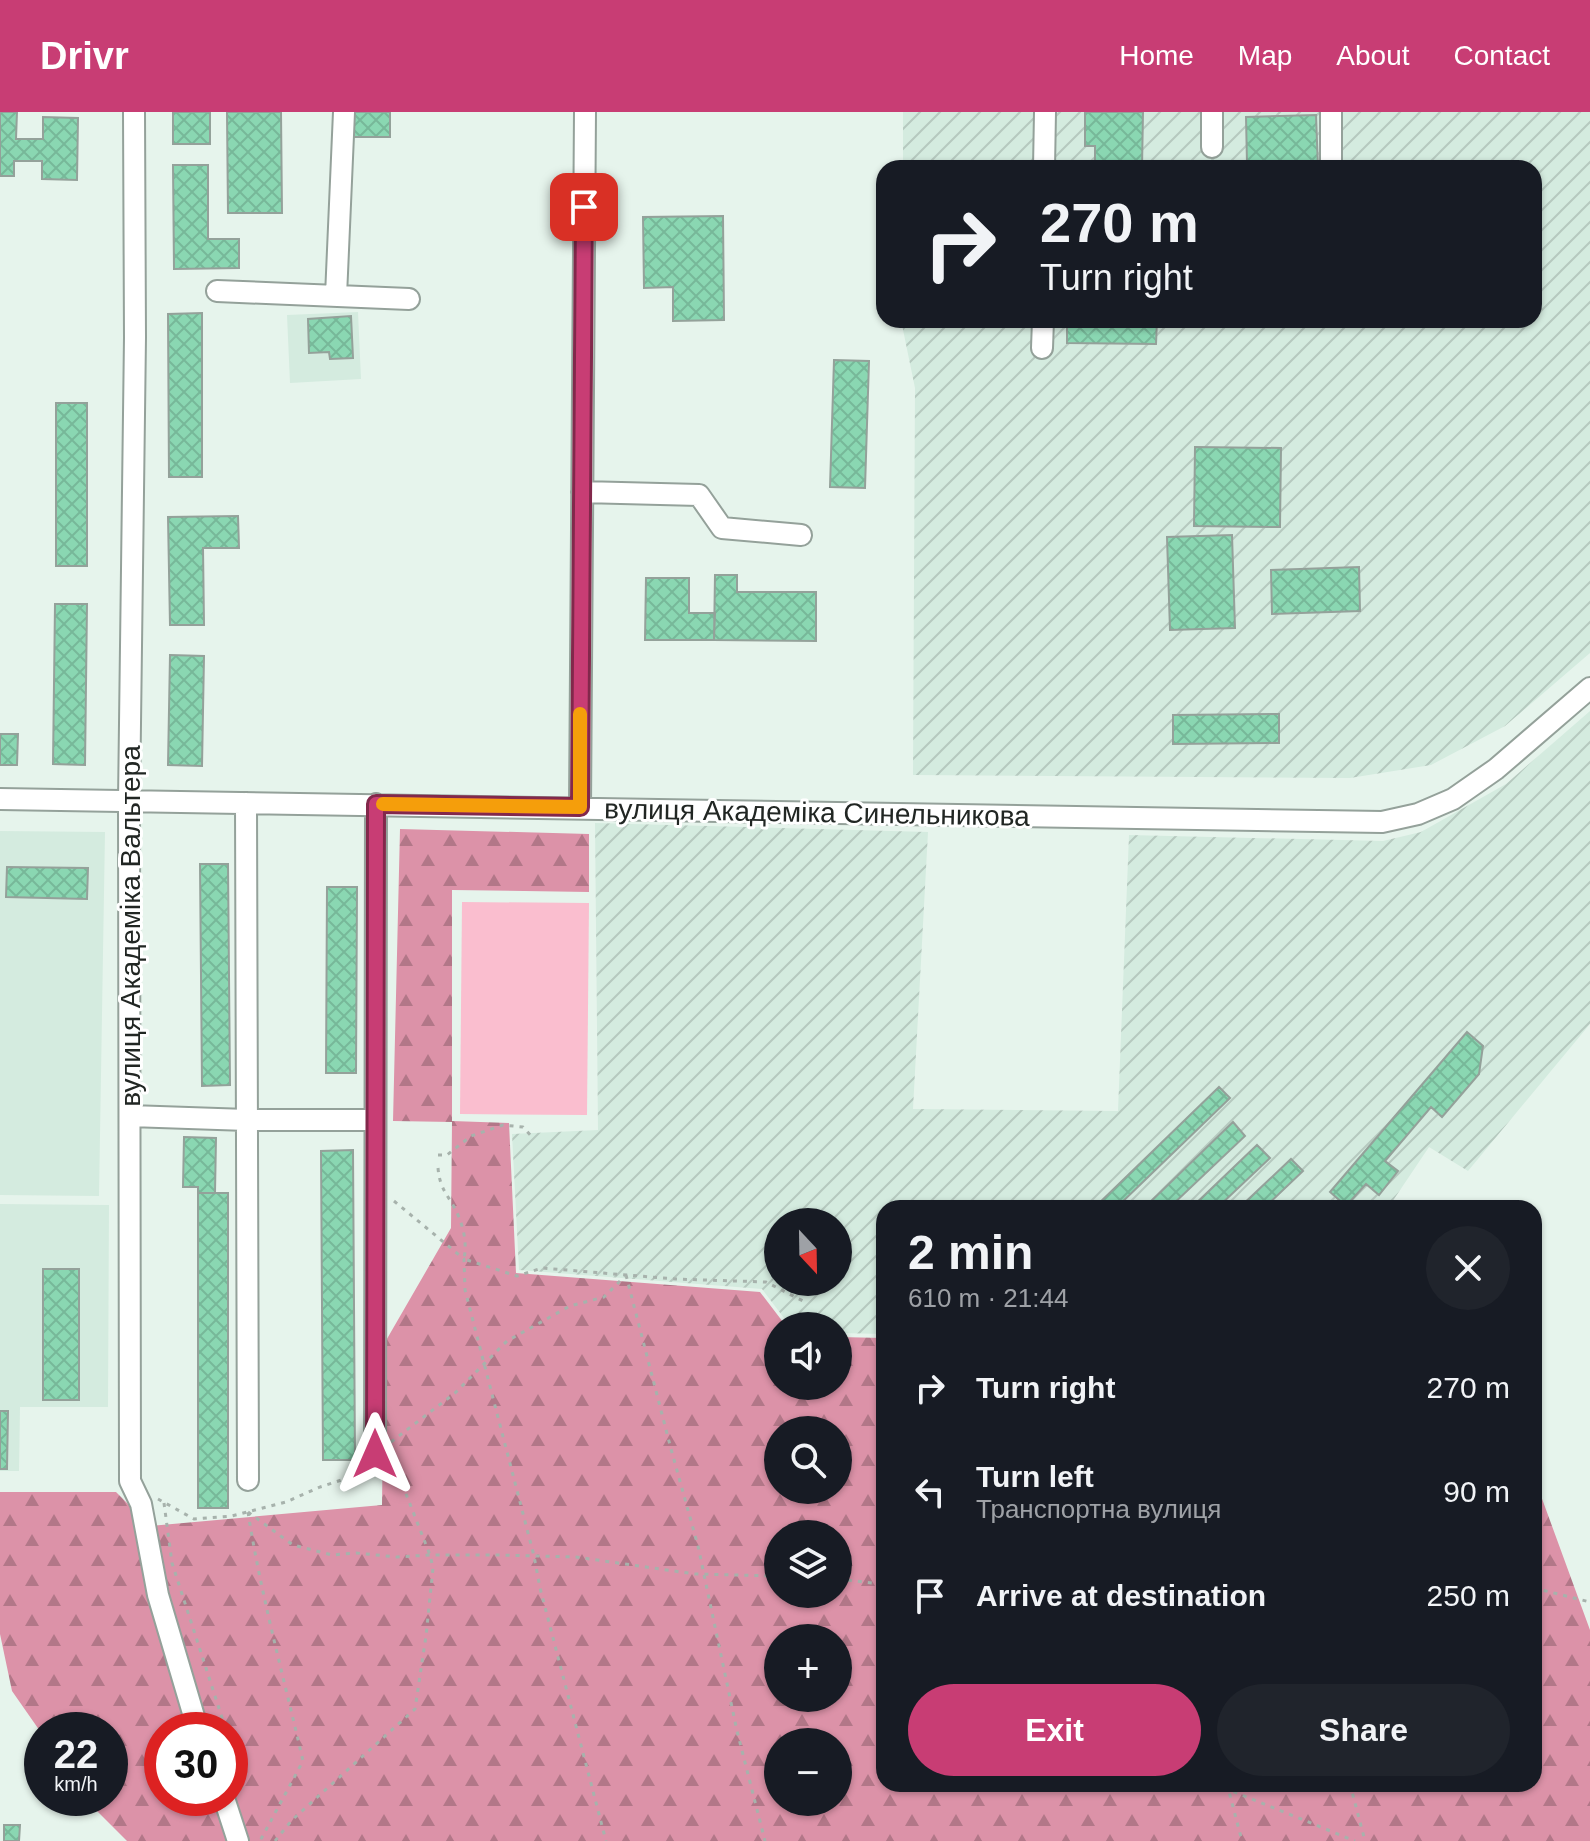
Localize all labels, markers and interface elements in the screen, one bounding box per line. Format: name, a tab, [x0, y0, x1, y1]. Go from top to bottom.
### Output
text: Drivr	[40, 35, 129, 77]
text: Home	[1119, 40, 1194, 71]
text: Map	[1238, 40, 1292, 71]
text: About	[1336, 40, 1410, 71]
text: Contact	[1454, 40, 1550, 71]
pin	[550, 173, 618, 241]
icon: arrive	[562, 185, 606, 229]
text: 270 m	[1040, 191, 1199, 254]
icon: right	[908, 192, 1012, 296]
text: Turn right	[1040, 257, 1193, 298]
street label: вулиця Академіка Вальтера	[115, 745, 146, 1107]
street label: вулиця Академіка Синельникова	[604, 793, 1030, 832]
north arrow	[764, 1208, 852, 1296]
map controls	[764, 1208, 852, 1816]
text: 2 min	[908, 1226, 1033, 1279]
button: close	[1426, 1226, 1510, 1310]
text: 610 m · 21:44	[908, 1283, 1068, 1313]
button: sound	[764, 1312, 852, 1400]
icon: right	[908, 1366, 952, 1410]
text: Turn right	[976, 1371, 1115, 1404]
text: 270 m	[1427, 1371, 1510, 1404]
position arrow	[333, 1412, 417, 1496]
button: search	[764, 1416, 852, 1504]
text: Turn left	[976, 1460, 1094, 1493]
icon: left	[908, 1470, 952, 1514]
text: 90 m	[1443, 1475, 1510, 1508]
text: Транспортна вулиця	[976, 1494, 1221, 1524]
button: layers	[764, 1520, 852, 1608]
icon: arrive	[908, 1574, 952, 1618]
text: Arrive at destination	[976, 1579, 1266, 1612]
text: 250 m	[1427, 1579, 1510, 1612]
button: +	[764, 1624, 852, 1712]
button: Exit	[908, 1684, 1201, 1776]
button: Share	[1217, 1684, 1510, 1776]
speed limit sign: 30	[144, 1712, 248, 1816]
button: −	[764, 1728, 852, 1816]
text: 22	[54, 1732, 98, 1776]
text: km/h	[54, 1773, 98, 1795]

